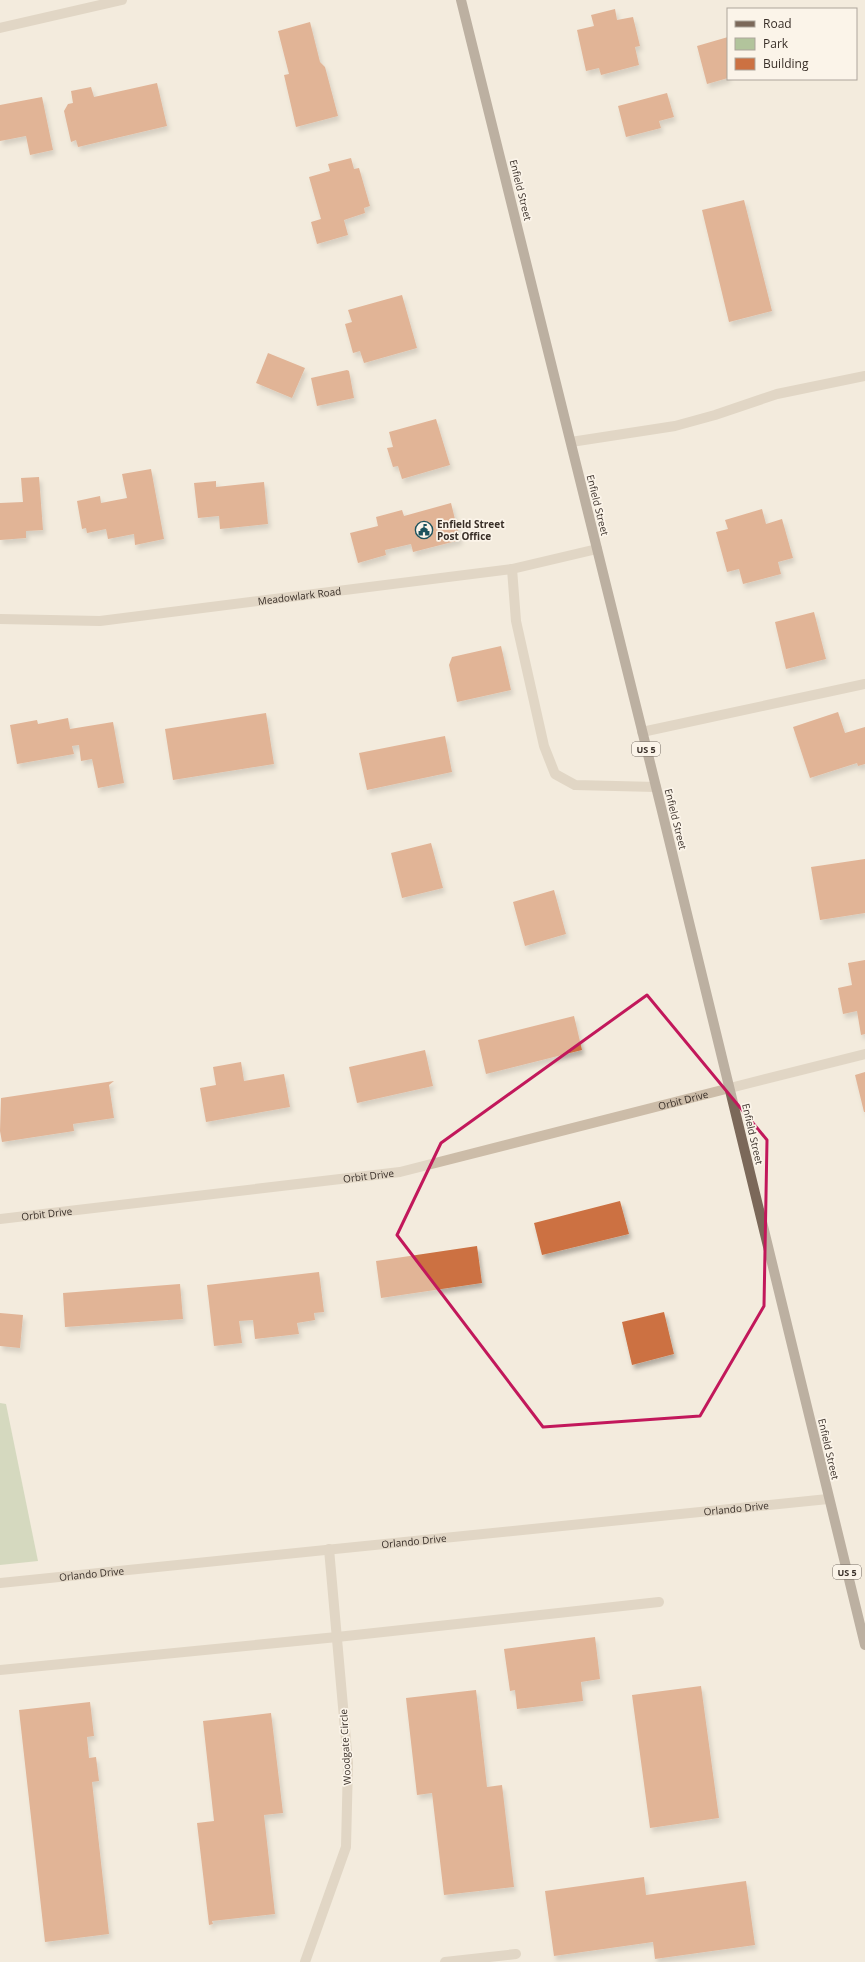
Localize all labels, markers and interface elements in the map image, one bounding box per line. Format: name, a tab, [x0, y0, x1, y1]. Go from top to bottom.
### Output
legend	[727, 8, 857, 80]
text: Road	[763, 15, 792, 32]
text: Park	[763, 35, 789, 52]
text: Building	[763, 55, 809, 72]
street label: Enfield Street	[507, 158, 535, 222]
street label: Enfield Street	[584, 473, 612, 537]
place label: Enfield Street Post Office	[437, 517, 505, 543]
public building icon: Enfield Street Post Office	[414, 520, 434, 540]
street label: Meadowlark Road	[257, 584, 342, 608]
road number: US 5	[632, 742, 660, 756]
street label: Enfield Street	[662, 787, 690, 851]
street label: Orbit Drive	[657, 1087, 710, 1113]
street label: Enfield Street	[739, 1102, 767, 1166]
street label: Orbit Drive	[342, 1166, 395, 1186]
street label: Orbit Drive	[20, 1204, 73, 1223]
street label: Enfield Street	[815, 1417, 843, 1481]
street label: Orlando Drive	[703, 1498, 770, 1519]
street label: Orlando Drive	[381, 1531, 447, 1551]
street label: Orlando Drive	[58, 1563, 125, 1584]
road number: US 5	[833, 1565, 861, 1579]
street label: Woodgate Circle	[336, 1708, 354, 1785]

